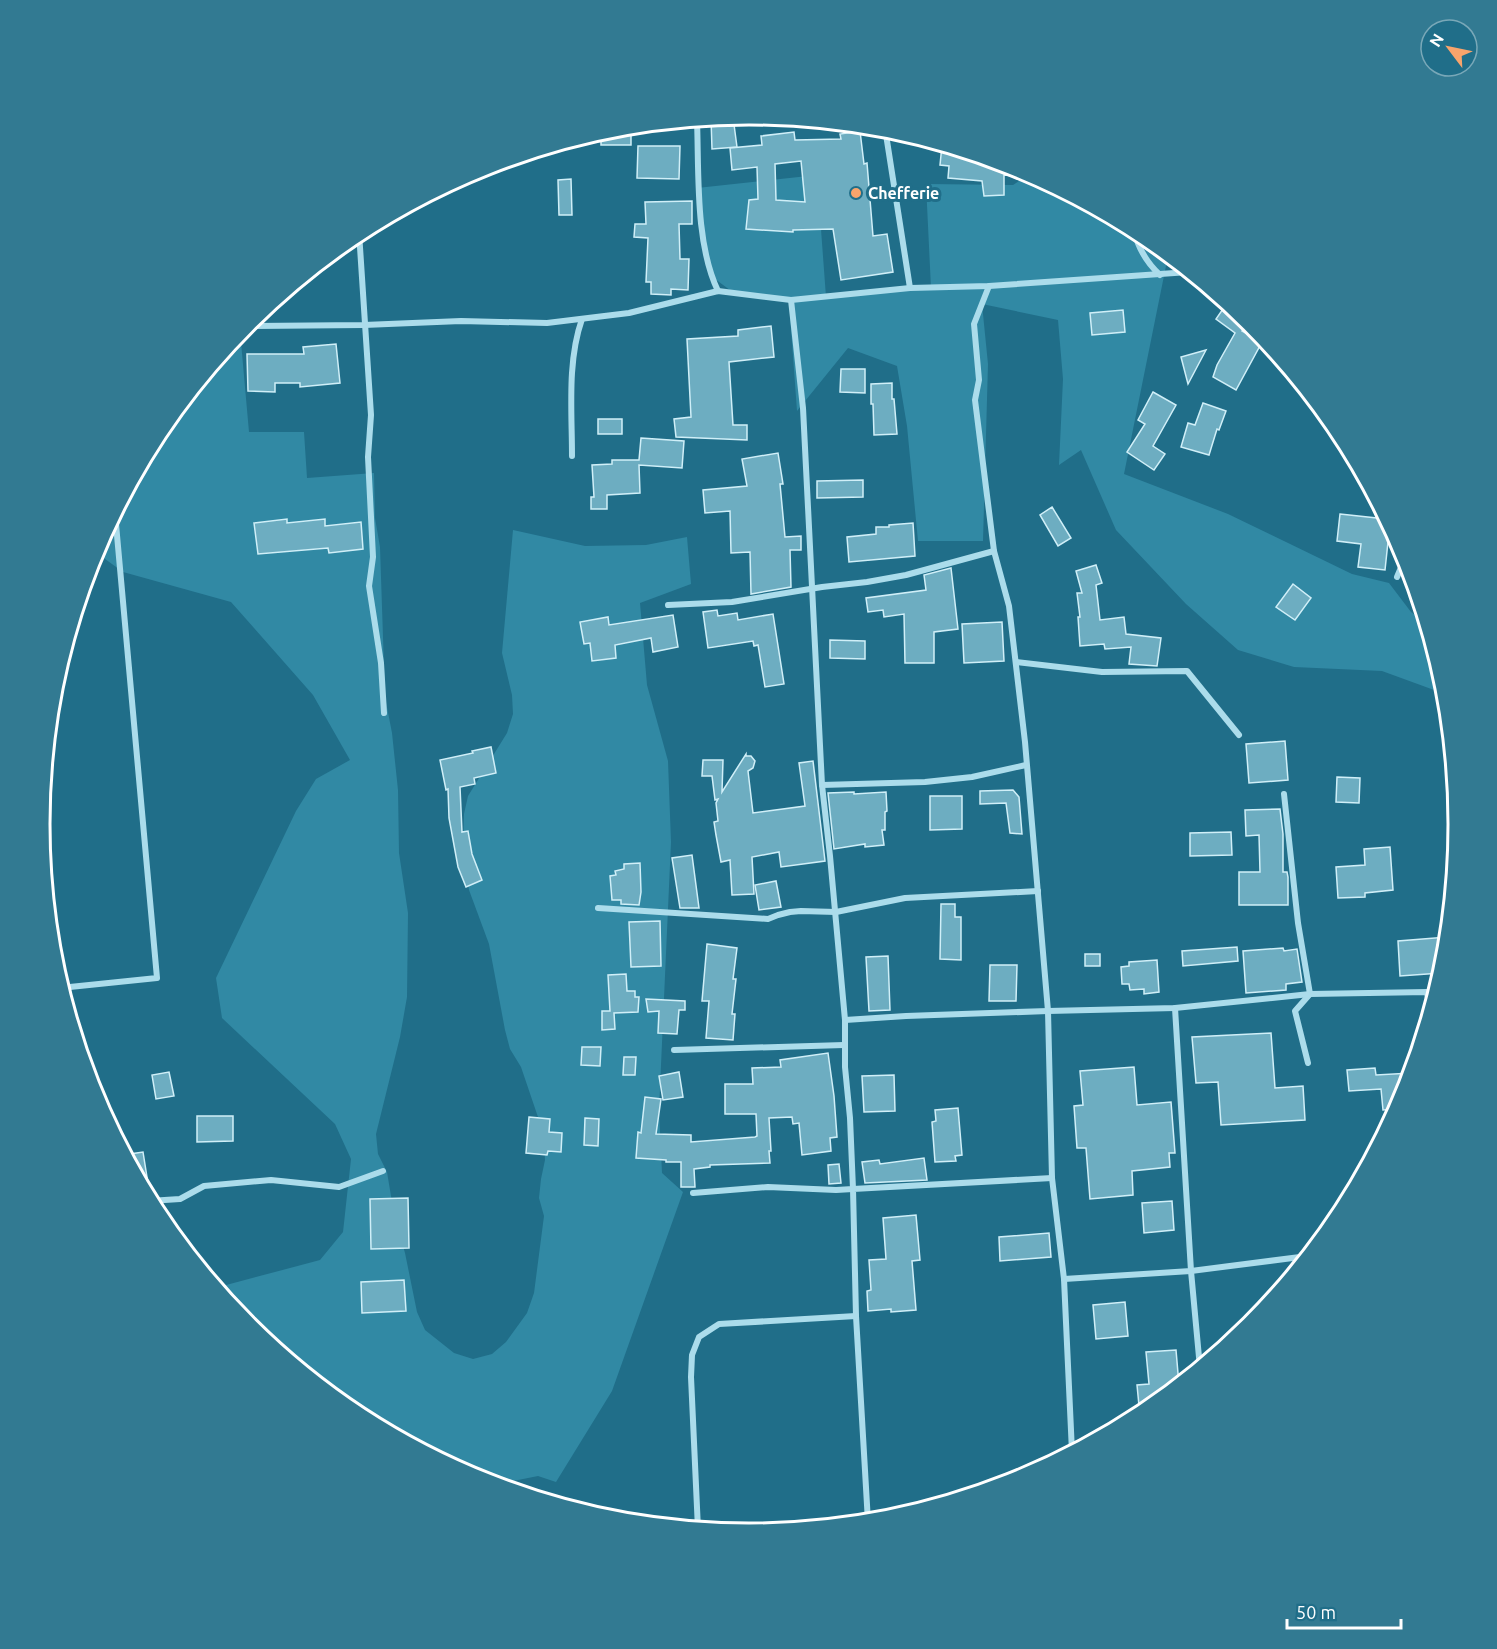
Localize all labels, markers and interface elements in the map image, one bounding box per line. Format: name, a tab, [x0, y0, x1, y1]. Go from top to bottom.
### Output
north arrow	[1419, 18, 1479, 78]
text: N	[1425, 30, 1447, 50]
place label: Chefferie	[868, 184, 939, 202]
marker: Chefferie	[849, 186, 863, 200]
scale bar	[1287, 1592, 1401, 1630]
text: 50 m	[1296, 1602, 1336, 1622]

